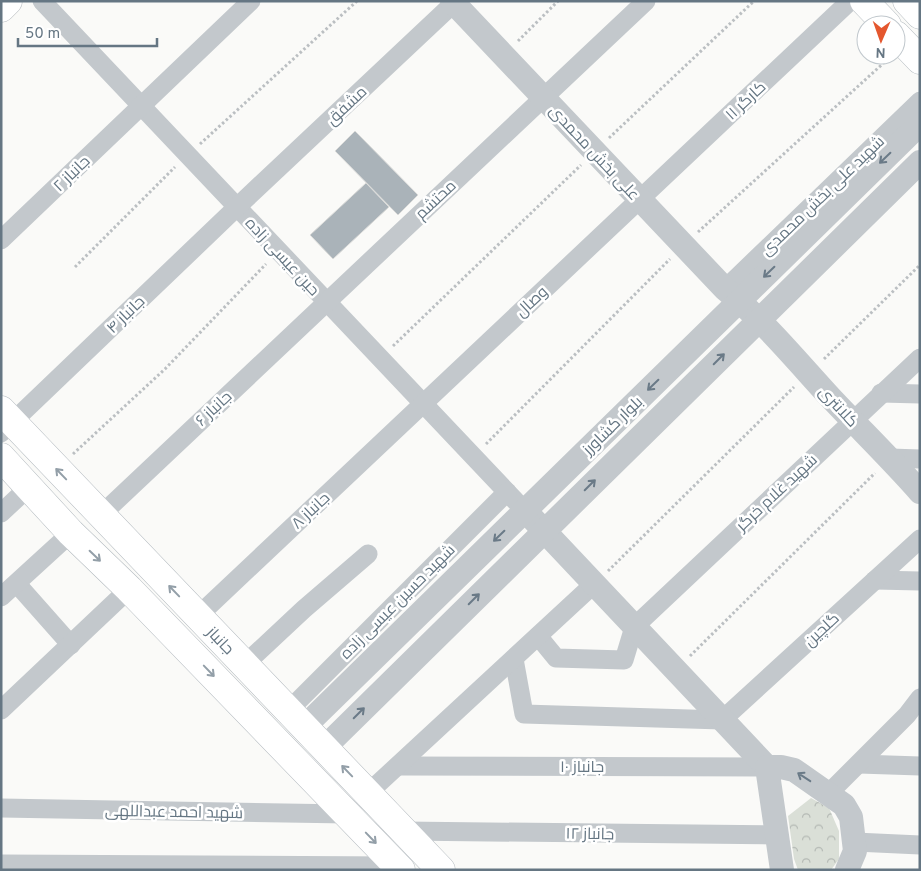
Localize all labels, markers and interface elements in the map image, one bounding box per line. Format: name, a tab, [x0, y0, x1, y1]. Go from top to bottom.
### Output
scale bar	[18, 15, 156, 47]
north arrow	[856, 15, 906, 65]
text: 50 m	[25, 25, 60, 44]
text: N	[875, 43, 886, 60]
street label: کارگر ۱۱	[722, 78, 771, 125]
street label: مشفق	[323, 83, 372, 130]
street label: علی بخش محمدی	[544, 101, 643, 205]
street label: شهید علی بخش محمدی	[757, 132, 889, 261]
street label: جانباز ۲	[50, 152, 95, 197]
one-way arrow	[879, 152, 891, 164]
street label: محتشم	[412, 176, 461, 224]
street label: حین عیسی زاده	[240, 214, 323, 301]
one-way arrow	[763, 266, 775, 278]
street label: وصال	[512, 282, 553, 322]
street label: جانباز ۴	[103, 292, 150, 339]
one-way arrow	[712, 353, 725, 365]
one-way arrow	[647, 379, 659, 391]
street label: کلانتری	[814, 383, 862, 432]
street label: جانباز ۶	[192, 388, 237, 431]
street label: بلوار کشاورز	[578, 393, 648, 461]
street label: شهید غلام خرگر	[732, 451, 822, 537]
one-way arrow	[55, 467, 67, 480]
one-way arrow	[584, 480, 596, 492]
street label: جانباز ۸	[288, 489, 335, 534]
one-way arrow	[493, 530, 505, 542]
street label: شهید حسین عیسی زاده	[337, 541, 460, 664]
one-way arrow	[89, 550, 101, 562]
one-way arrow	[168, 585, 180, 597]
one-way arrow	[468, 594, 480, 606]
street label: گلچین	[800, 609, 844, 652]
street label: جانباز	[201, 622, 238, 660]
one-way arrow	[203, 665, 215, 678]
one-way arrow	[352, 707, 365, 719]
street label: جانباز ۱۰	[560, 758, 604, 778]
one-way arrow	[341, 765, 353, 778]
one-way arrow	[797, 771, 811, 781]
street label: شهید احمد عبداللهی	[105, 802, 243, 824]
street label: جانباز ۱۲	[565, 825, 614, 845]
one-way arrow	[365, 832, 377, 845]

